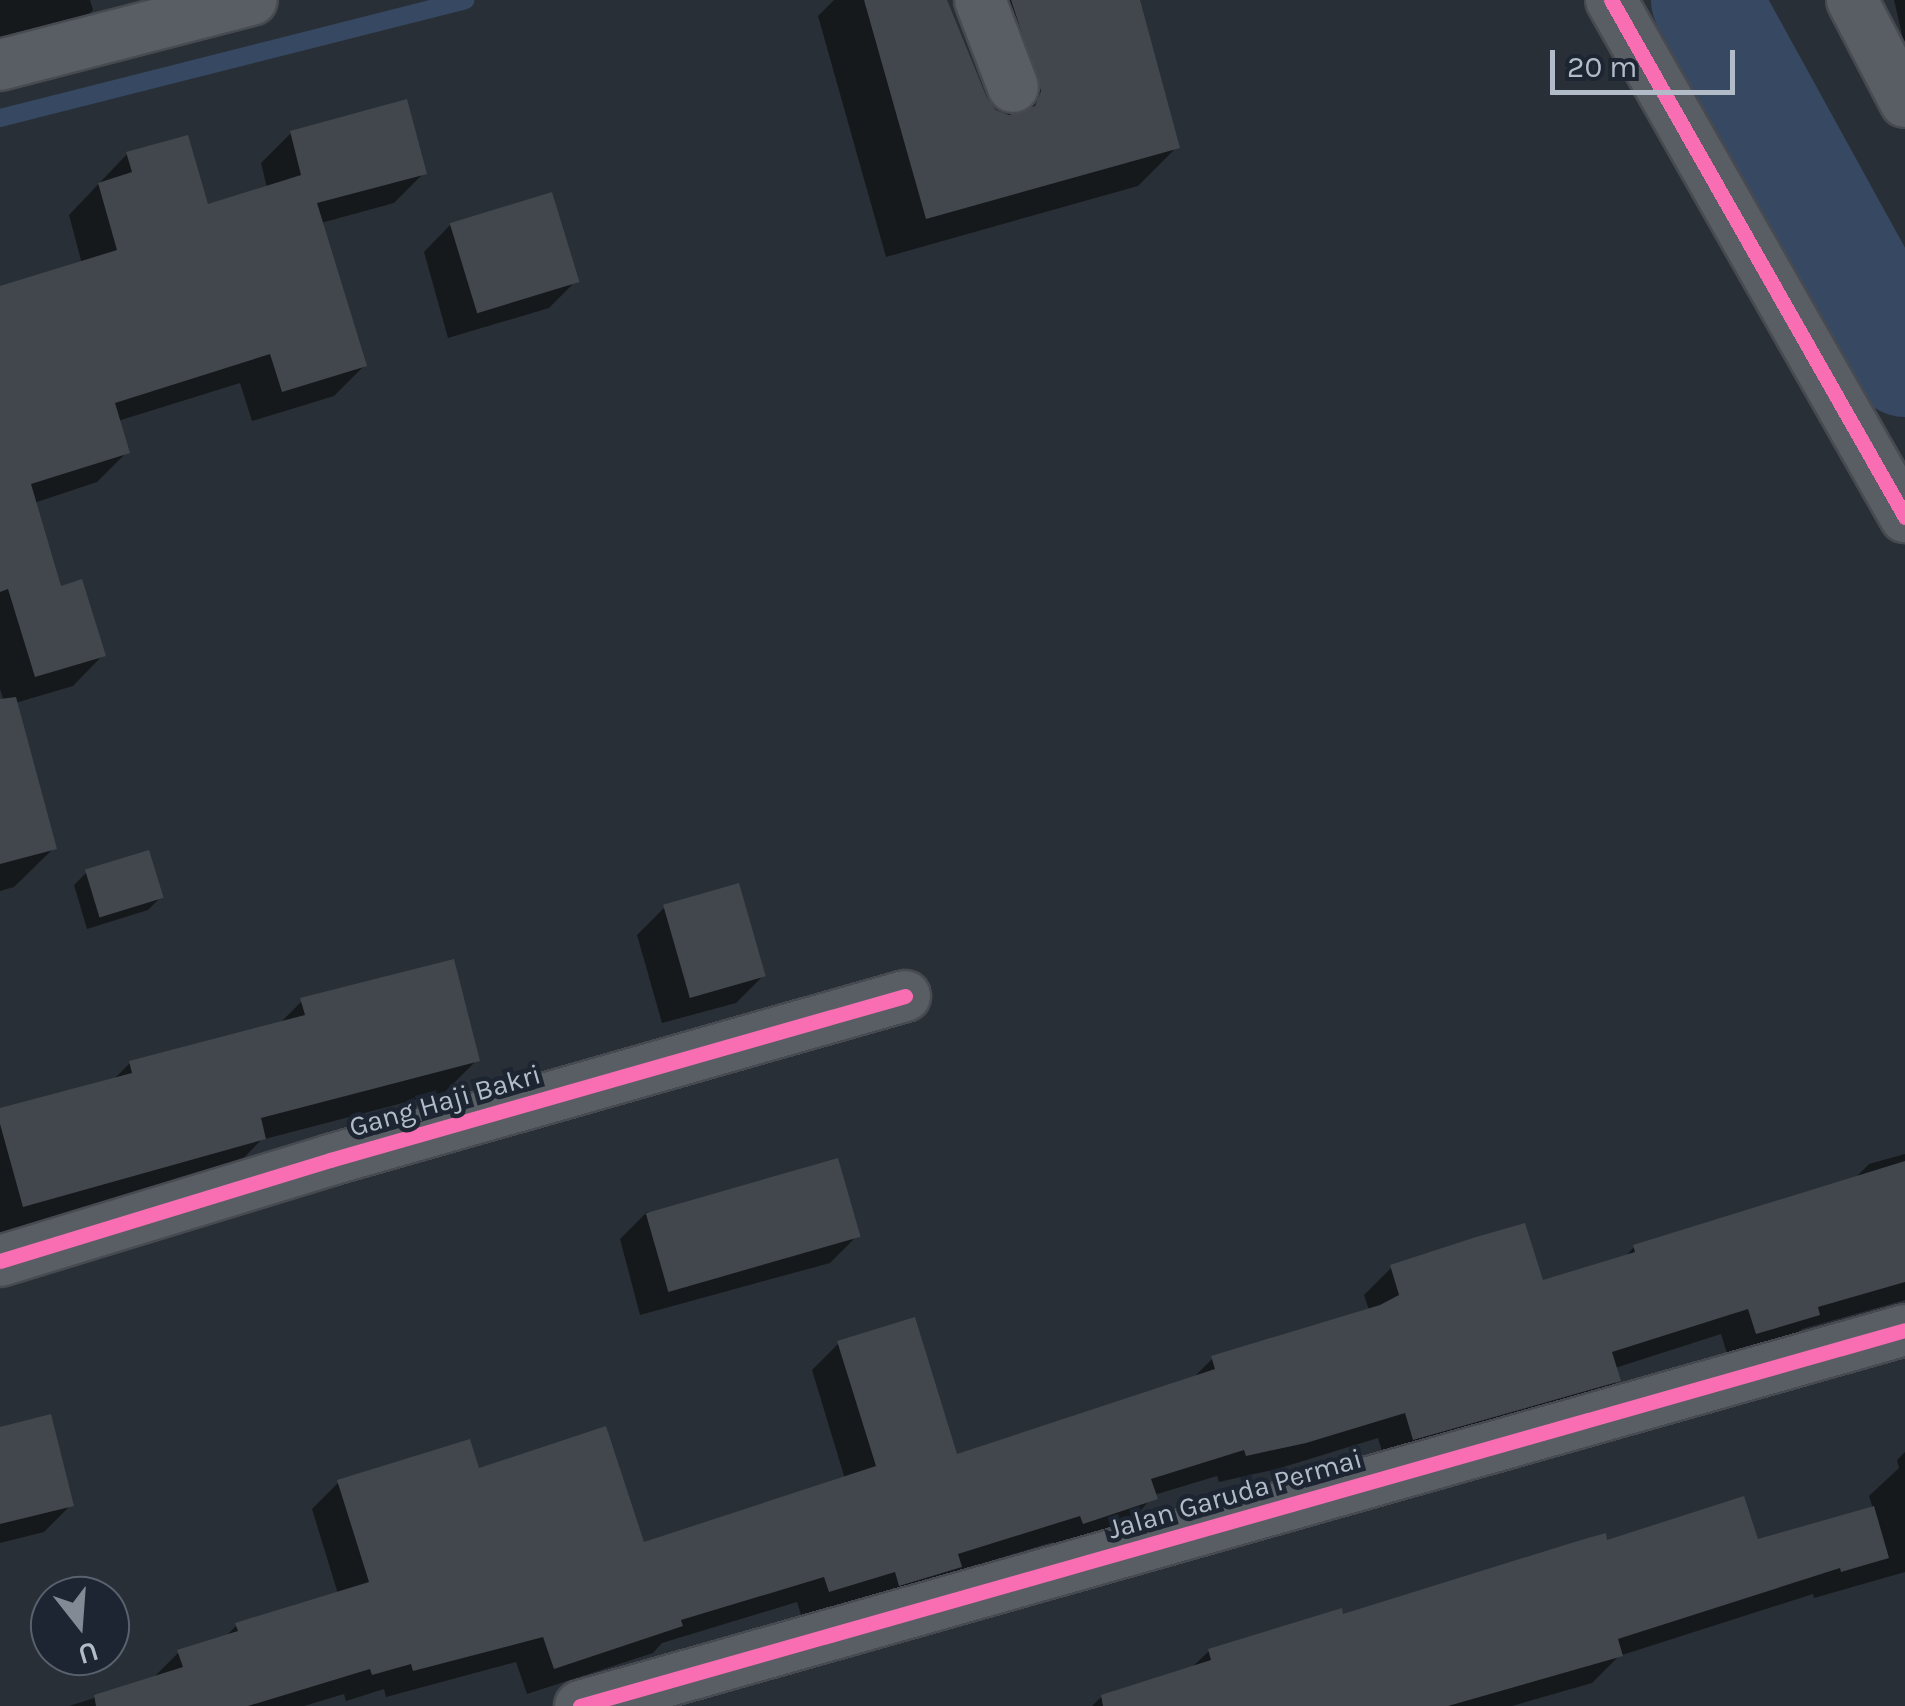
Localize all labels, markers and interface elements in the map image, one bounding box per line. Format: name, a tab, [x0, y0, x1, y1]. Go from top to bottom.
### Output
scale bar	[1555, 30, 1740, 92]
text: 20 m	[1567, 49, 1637, 85]
street label: Gang Haji Bakri	[345, 1058, 545, 1144]
street label: Jalan Garuda Permai	[1104, 1442, 1366, 1546]
north arrow	[30, 1576, 130, 1676]
text: U	[74, 1635, 102, 1672]

